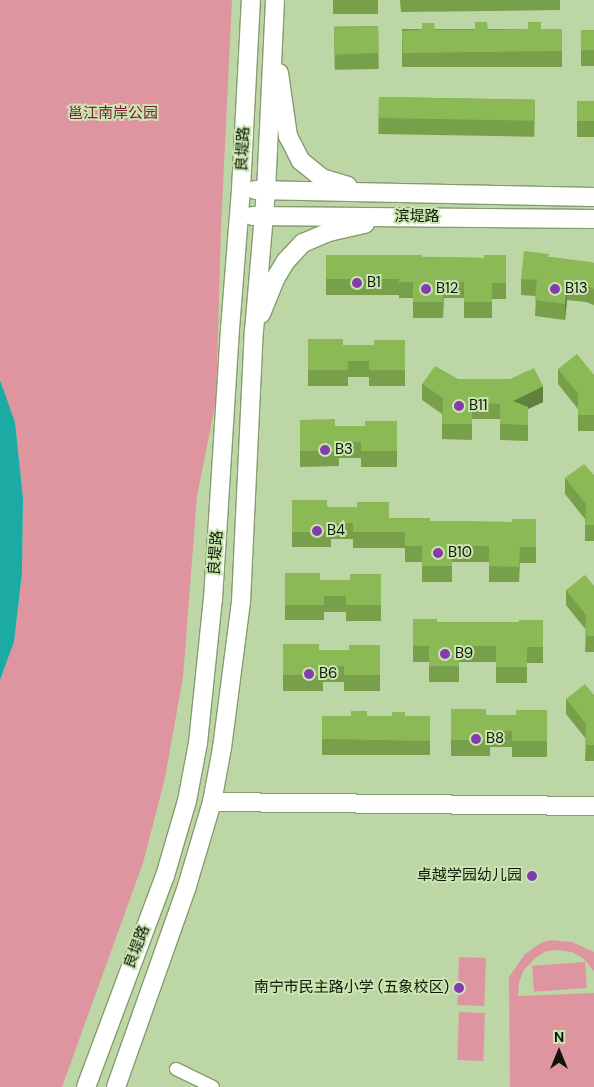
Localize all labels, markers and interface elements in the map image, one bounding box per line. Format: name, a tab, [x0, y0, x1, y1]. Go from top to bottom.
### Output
park label: 邕江南岸公园	[68, 105, 158, 123]
street label: 良堤路	[233, 126, 253, 172]
street label: 滨堤路	[395, 208, 439, 226]
place label: B1	[367, 274, 381, 292]
marker: B1	[351, 277, 363, 289]
place label: B12	[436, 280, 458, 298]
place label: B13	[565, 280, 588, 298]
marker: B12	[420, 283, 432, 295]
marker: B13	[549, 283, 561, 295]
place label: B11	[469, 397, 487, 415]
marker: B11	[453, 400, 465, 412]
place label: B3	[335, 441, 353, 459]
marker: B3	[319, 444, 331, 456]
place label: B4	[327, 522, 345, 540]
marker: B4	[311, 525, 323, 537]
street label: 良堤路	[205, 530, 227, 576]
place label: B10	[448, 544, 472, 562]
marker: B10	[432, 547, 444, 559]
place label: B9	[455, 645, 473, 663]
marker: B9	[439, 648, 451, 660]
place label: B6	[319, 665, 337, 683]
marker: B6	[303, 668, 315, 680]
place label: B8	[486, 730, 504, 748]
marker: B8	[470, 733, 482, 745]
place label: 卓越学园幼儿园	[417, 867, 522, 885]
marker: 卓越学园幼儿园	[526, 870, 538, 882]
street label: 良堤路	[121, 923, 153, 971]
place label: 南宁市民主路小学 (五象校区)	[254, 979, 449, 997]
marker: 南宁市民主路小学 (五象校区)	[453, 982, 465, 994]
north arrow	[534, 1027, 584, 1077]
text: N	[554, 1028, 564, 1046]

